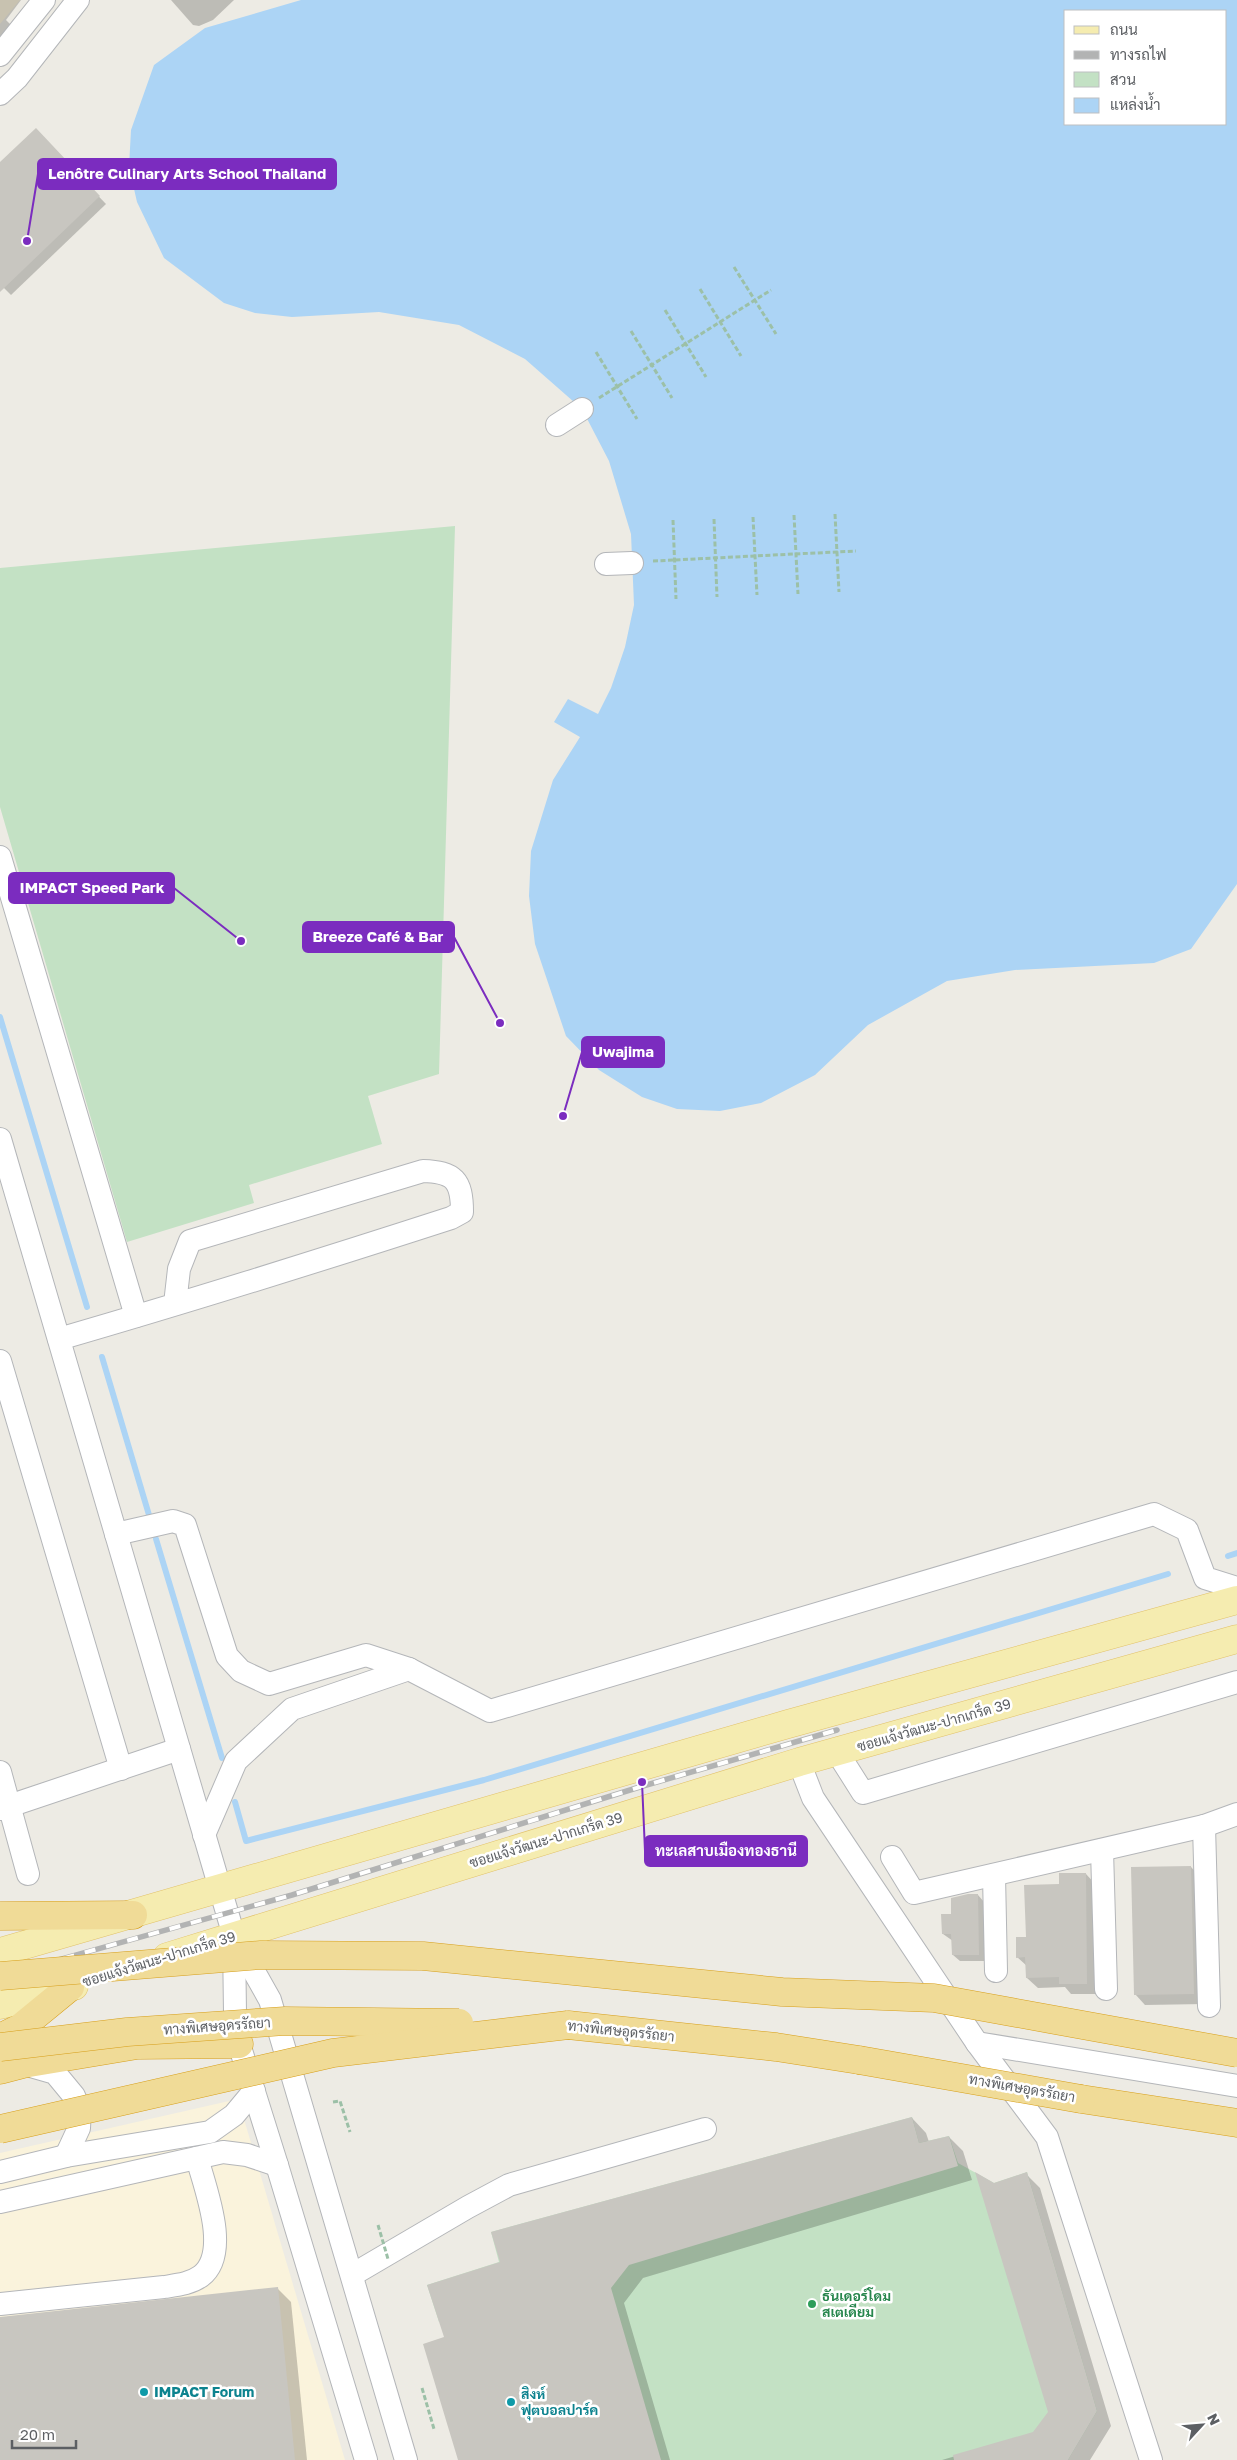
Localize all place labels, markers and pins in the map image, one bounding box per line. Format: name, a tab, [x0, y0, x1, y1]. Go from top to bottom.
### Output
callout: Lenôtre Culinary Arts School Thailand	[38, 159, 336, 189]
callout: IMPACT Speed Park	[9, 873, 174, 903]
callout: Breeze Café & Bar	[303, 922, 454, 952]
callout: Uwajima	[582, 1037, 664, 1067]
callout: ทะเลสาบเมืองทองธานี	[645, 1836, 807, 1866]
place label: ธันเดอร์โดม สเตเดียม	[822, 2287, 891, 2320]
marker: ธันเดอร์โดม สเตเดียม	[806, 2298, 818, 2310]
place label: IMPACT Forum	[154, 2383, 254, 2400]
place label: สิงห์ ฟุตบอลปาร์ค	[521, 2385, 598, 2421]
marker: IMPACT Forum	[138, 2386, 150, 2398]
marker: สิงห์ ฟุตบอลปาร์ค	[505, 2396, 517, 2408]

